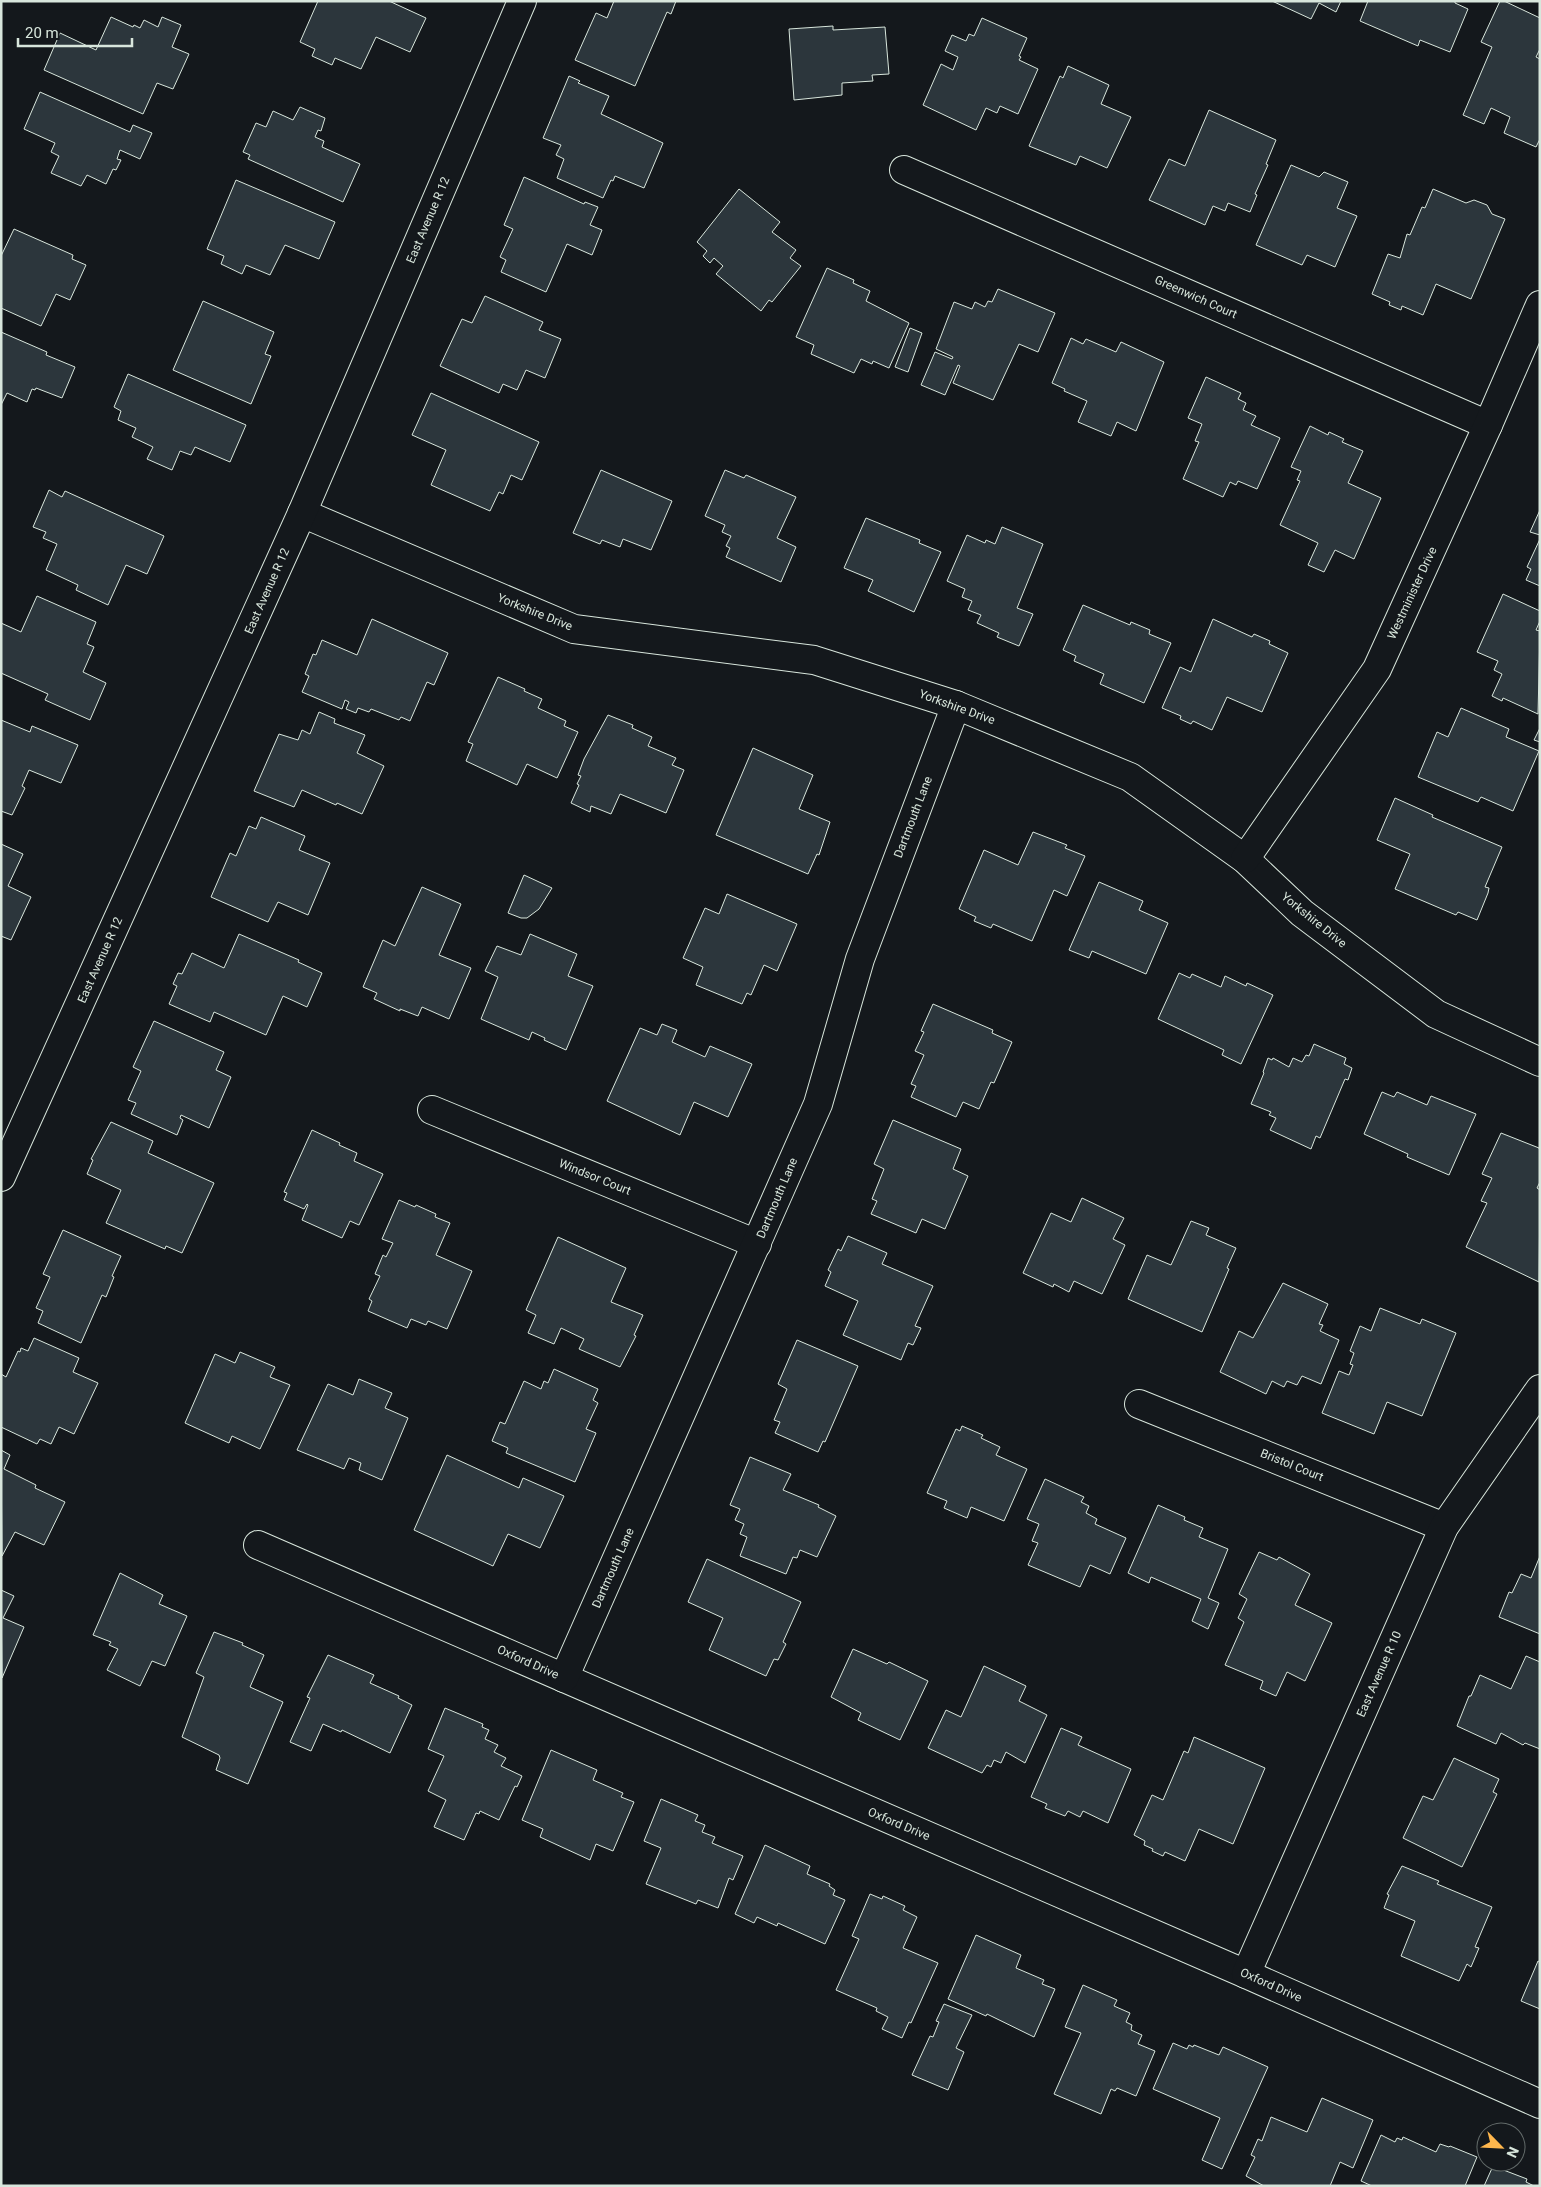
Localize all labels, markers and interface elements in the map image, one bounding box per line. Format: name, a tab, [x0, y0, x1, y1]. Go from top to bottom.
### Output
scale bar	[18, 15, 131, 47]
text: 20 m	[25, 24, 59, 42]
street label: East Avenue R 12	[403, 174, 453, 265]
street label: Greenwich Court	[1153, 273, 1239, 321]
street label: Westminister Drive	[1384, 545, 1440, 641]
street label: East Avenue R 12	[242, 546, 292, 636]
street label: Yorkshire Drive	[495, 591, 575, 633]
street label: Yorkshire Drive	[917, 687, 997, 727]
street label: Dartmouth Lane	[891, 774, 935, 860]
street label: Yorkshire Drive	[1279, 889, 1349, 951]
street label: East Avenue R 12	[75, 915, 125, 1005]
street label: Windsor Court	[557, 1156, 633, 1198]
street label: Dartmouth Lane	[754, 1156, 800, 1240]
street label: Bristol Court	[1258, 1446, 1326, 1484]
street label: Dartmouth Lane	[589, 1526, 637, 1610]
street label: East Avenue R 10	[1354, 1629, 1404, 1719]
street label: Oxford Drive	[495, 1642, 561, 1682]
street label: Oxford Drive	[866, 1805, 932, 1843]
street label: Oxford Drive	[1238, 1965, 1304, 2005]
north arrow	[1476, 2122, 1526, 2172]
text: N	[1504, 2145, 1522, 2160]

